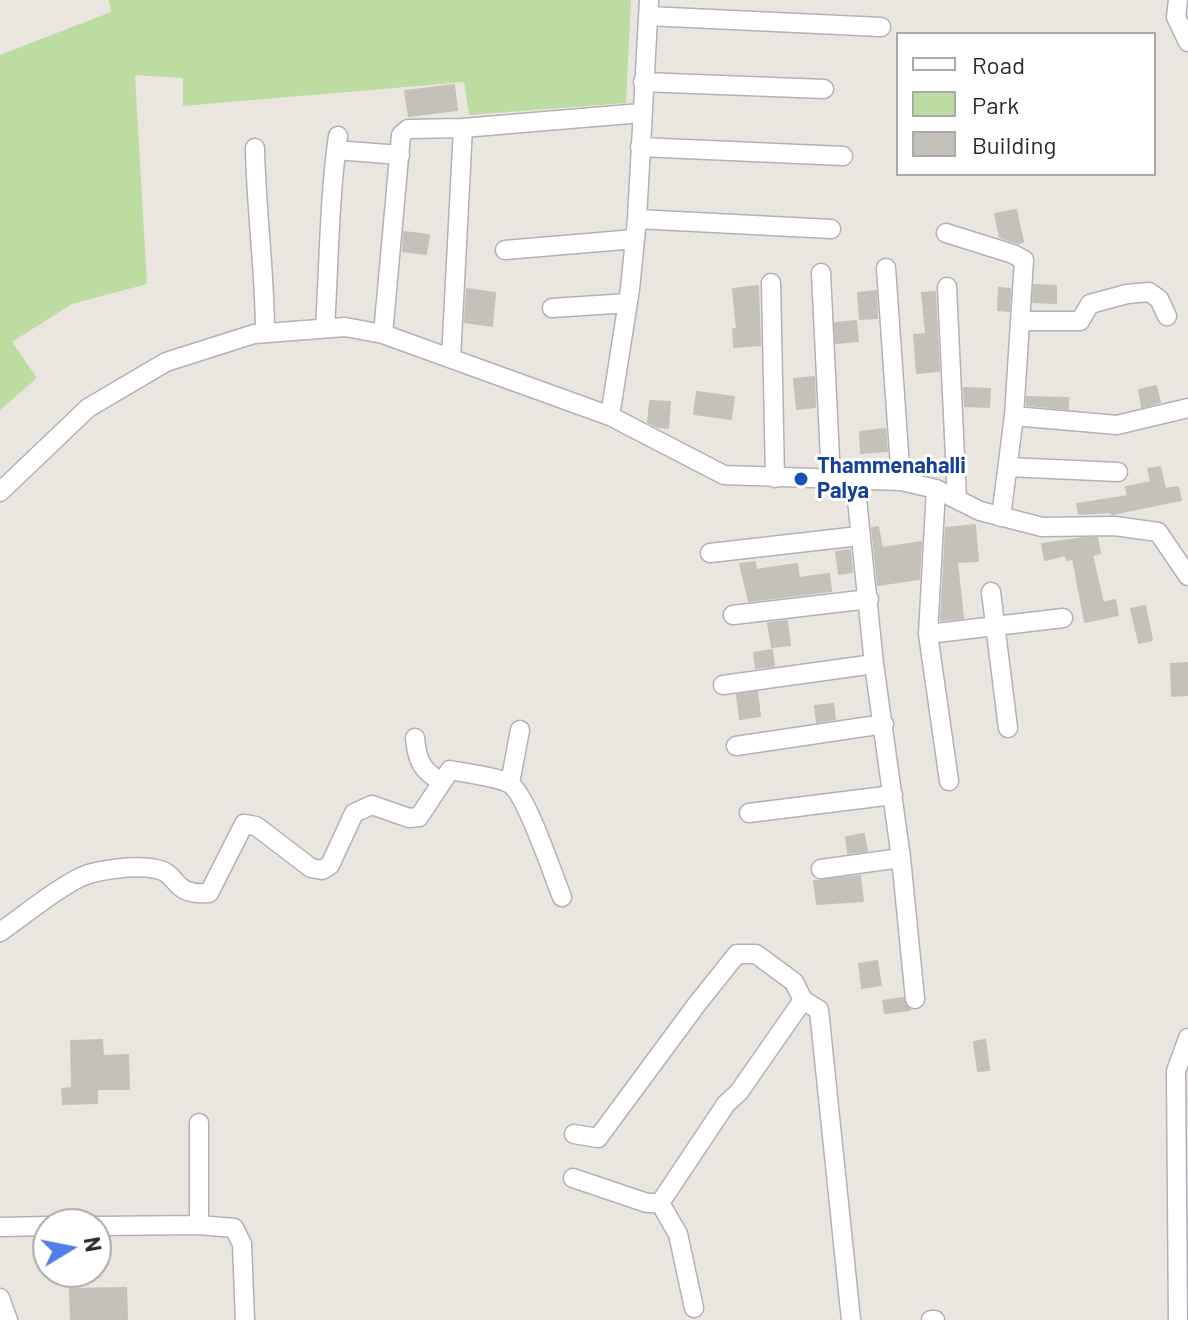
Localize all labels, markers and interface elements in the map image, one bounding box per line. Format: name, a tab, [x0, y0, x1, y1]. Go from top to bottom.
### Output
legend	[896, 32, 1156, 176]
text: Road	[972, 50, 1025, 79]
text: Park	[972, 90, 1019, 119]
text: Building	[972, 130, 1056, 159]
place label: Thammenahalli Palya	[817, 453, 966, 504]
marker: Thammenahalli Palya	[792, 470, 810, 488]
north arrow	[32, 1208, 112, 1288]
text: N	[80, 1235, 108, 1254]

